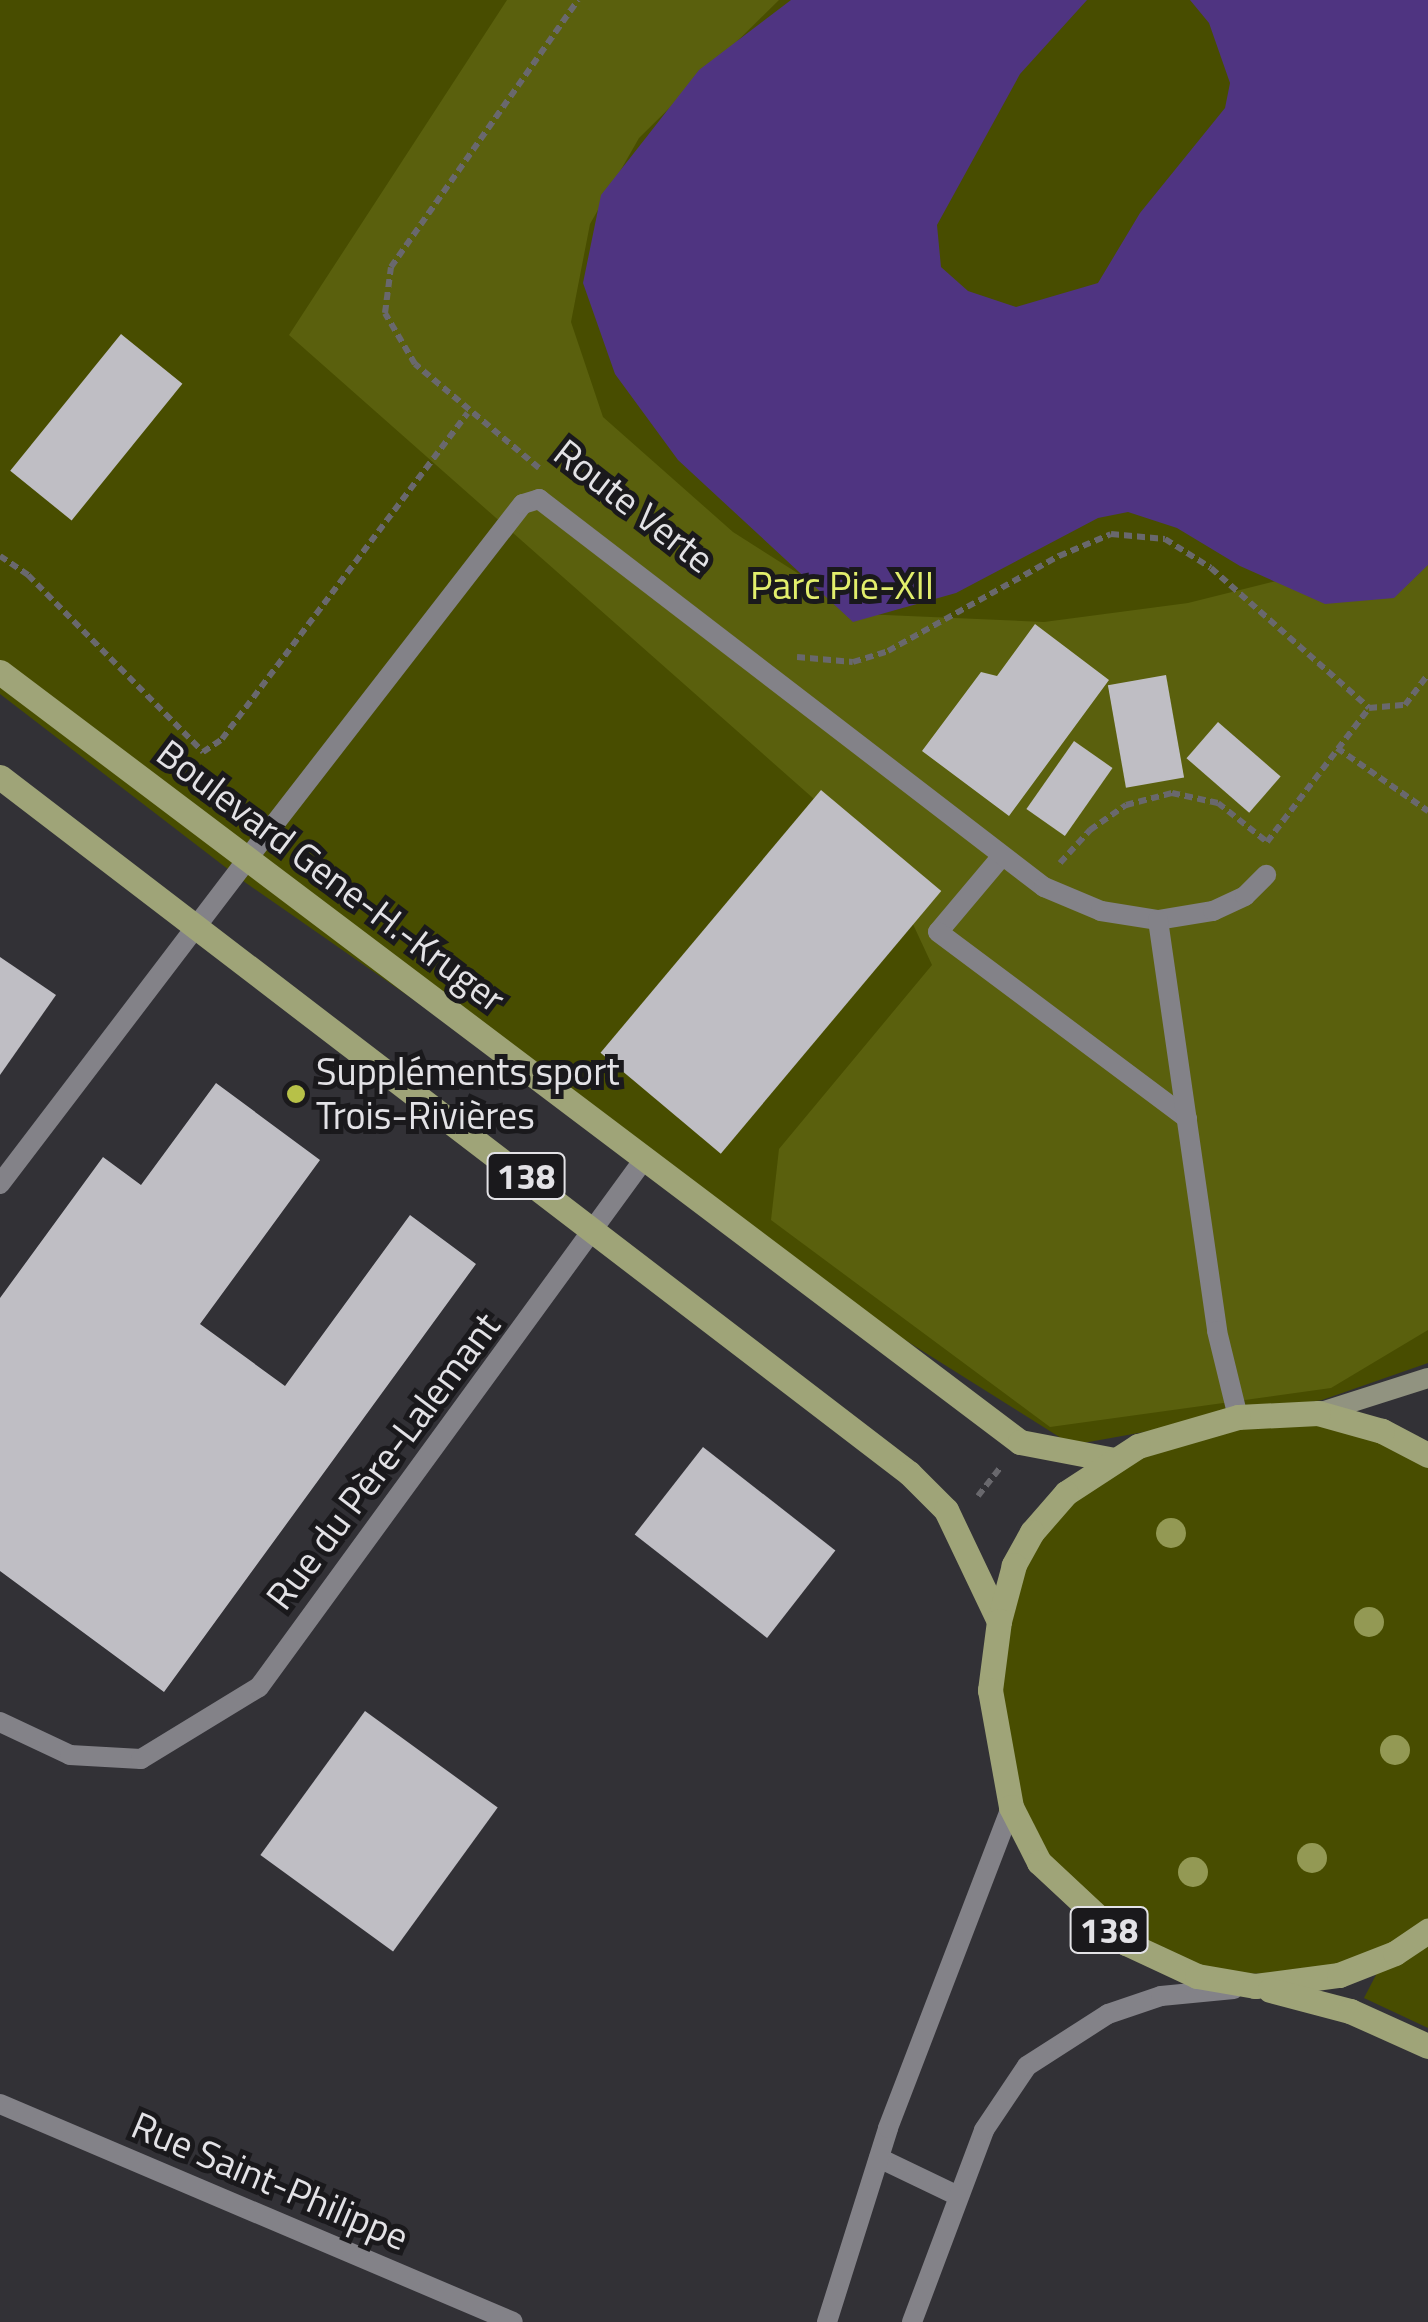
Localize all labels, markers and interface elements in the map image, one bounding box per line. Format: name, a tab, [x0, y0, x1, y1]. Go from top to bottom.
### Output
street label: Route Verte	[545, 430, 723, 582]
park label: Parc Pie-XII	[750, 563, 934, 609]
street label: Boulevard Gene-H.-Kruger	[148, 730, 514, 1022]
place label: Suppléments sport Trois-Rivières	[316, 1049, 620, 1138]
marker: Suppléments sport Trois-Rivières	[285, 1083, 307, 1105]
road number: 138	[486, 1146, 566, 1206]
street label: Rue du Père-Lalemant	[257, 1304, 509, 1618]
road number: 138	[1069, 1900, 1149, 1960]
street label: Rue Saint-Philippe	[125, 2102, 415, 2260]

